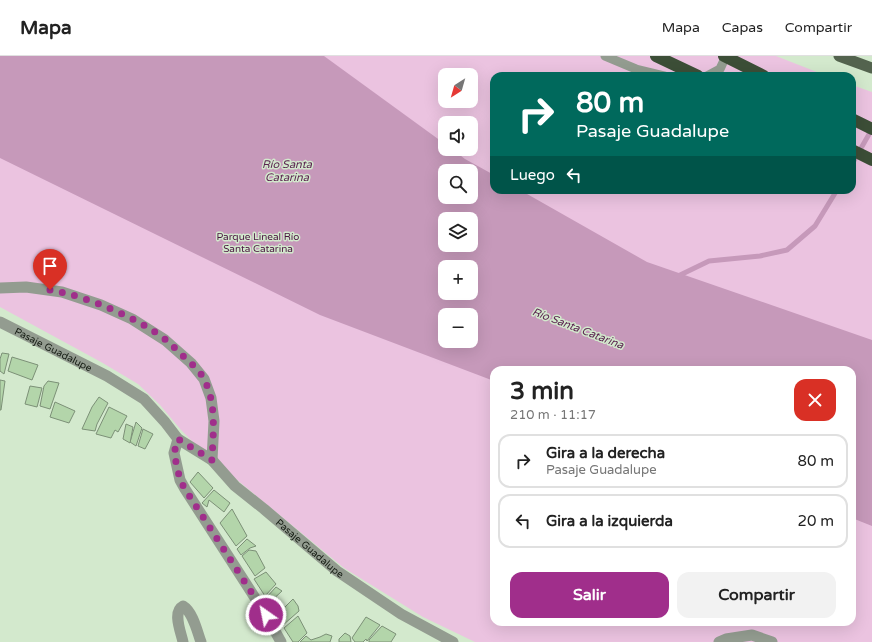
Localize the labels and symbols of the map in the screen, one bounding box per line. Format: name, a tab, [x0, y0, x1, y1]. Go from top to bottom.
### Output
north arrow	[438, 68, 478, 108]
water label: Río Santa Catarina	[262, 158, 313, 184]
park label: Parque Lineal Río Santa Catarina	[217, 231, 299, 255]
pin	[33, 249, 67, 290]
water label: Río Santa Catarina	[530, 305, 626, 352]
street label: Pasaje Guadalupe	[12, 325, 94, 375]
street label: Pasaje Guadalupe	[273, 517, 346, 581]
position arrow	[245, 594, 287, 636]

